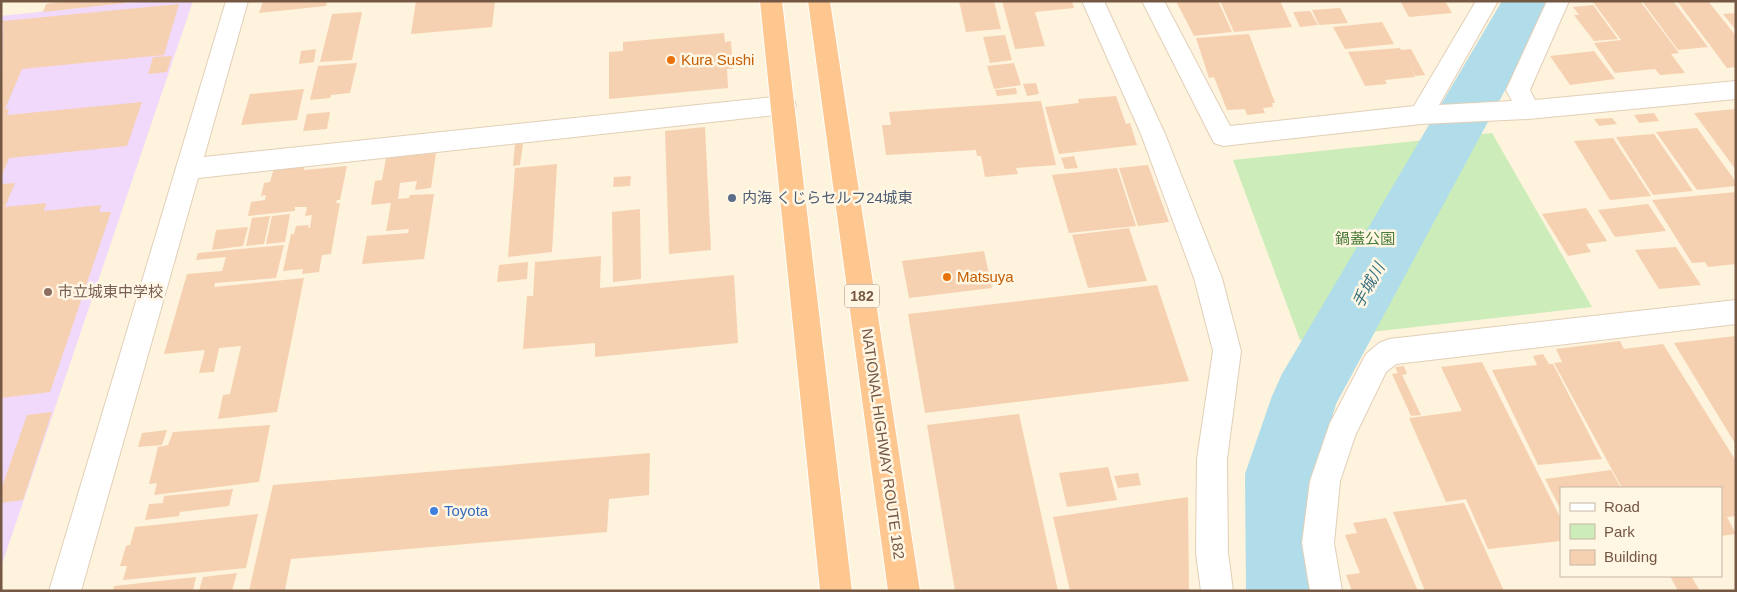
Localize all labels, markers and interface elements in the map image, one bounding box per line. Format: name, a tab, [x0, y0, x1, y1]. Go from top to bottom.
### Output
place label: Kura Sushi	[681, 51, 754, 68]
marker: Kura Sushi	[665, 54, 677, 66]
place label: 内海 くじらセルフ24城東	[742, 189, 913, 206]
marker: 内海 くじらセルフ24城東	[726, 192, 738, 204]
park label: 鍋蓋公園	[1335, 230, 1395, 247]
water label: 手城川	[1349, 258, 1388, 310]
place label: Matsuya	[957, 268, 1014, 285]
marker: Matsuya	[941, 271, 953, 283]
place label: 市立城東中学校	[58, 283, 163, 300]
road number: 182	[844, 284, 880, 308]
marker: 市立城東中学校	[42, 286, 54, 298]
street label: NATIONAL HIGHWAY ROUTE 182	[859, 327, 908, 561]
legend	[1560, 487, 1722, 577]
text: Road	[1604, 498, 1640, 515]
place label: Toyota	[444, 502, 489, 519]
marker: Toyota	[428, 505, 440, 517]
text: Park	[1604, 523, 1635, 540]
text: Building	[1604, 548, 1657, 565]

